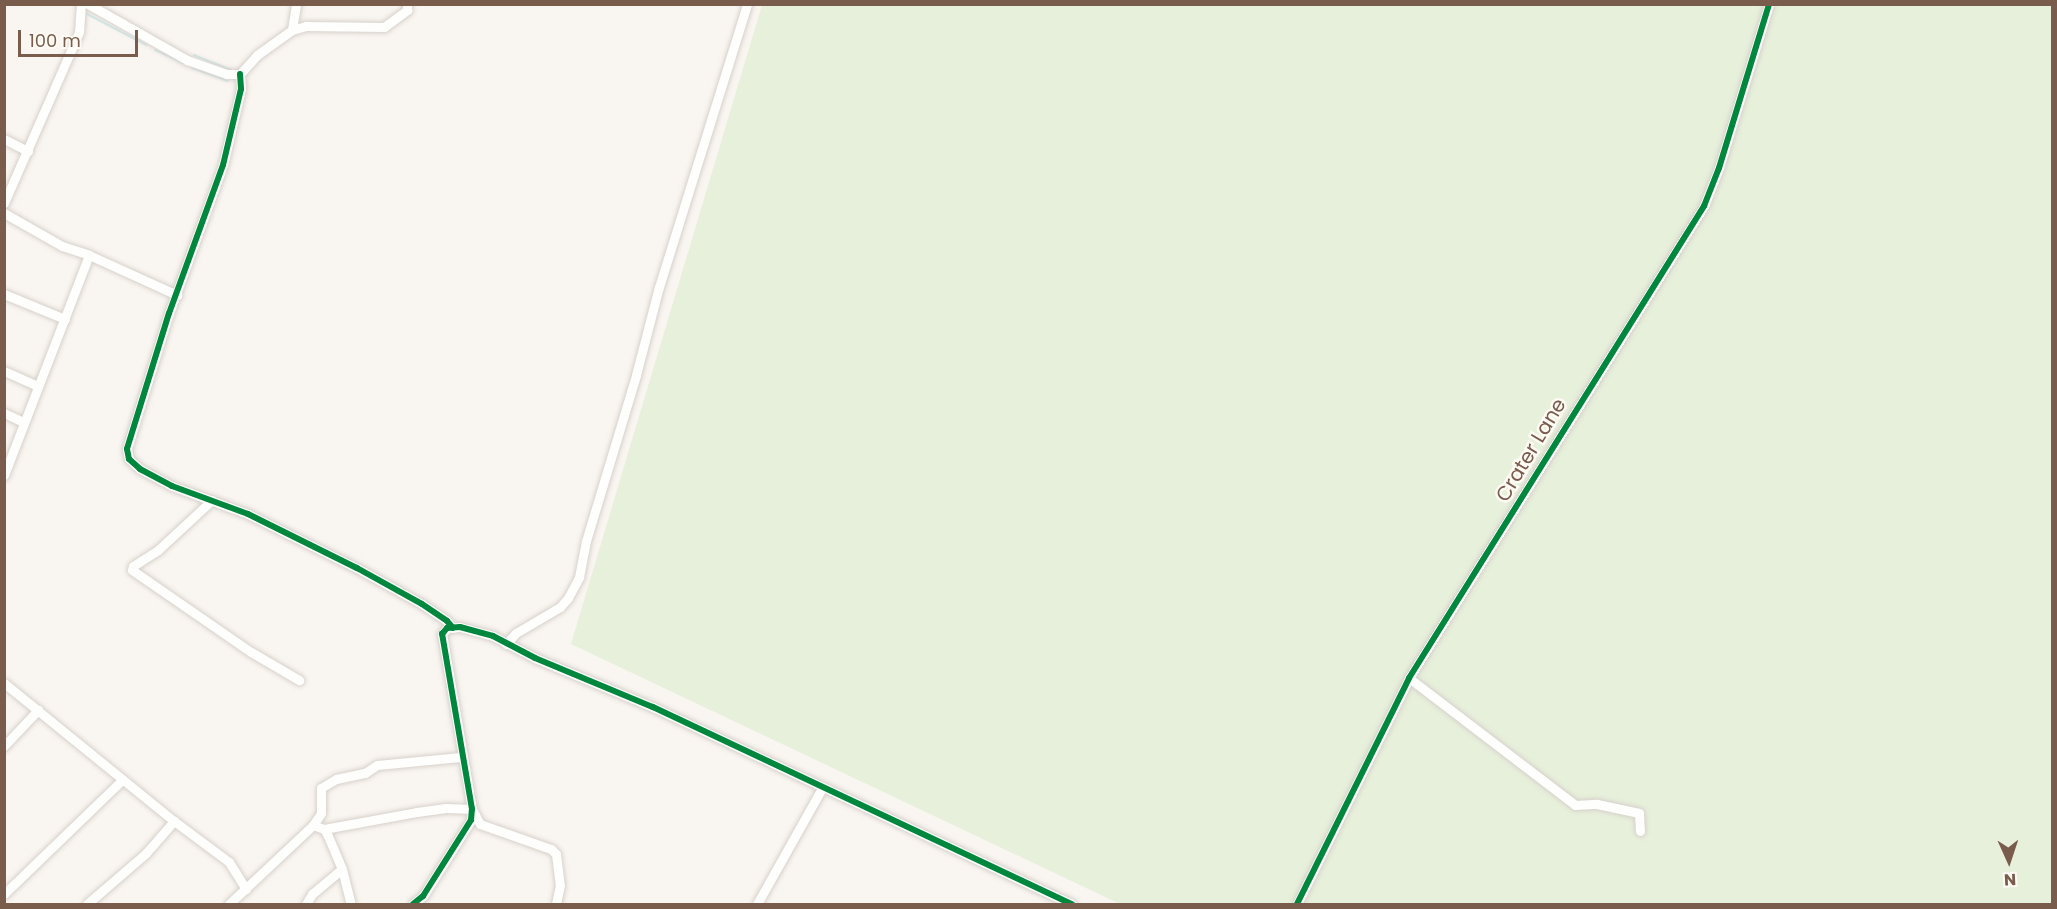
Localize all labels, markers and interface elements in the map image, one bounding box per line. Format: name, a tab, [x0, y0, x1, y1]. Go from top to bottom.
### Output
scale bar	[21, 18, 141, 56]
text: 100 m	[29, 28, 81, 53]
street label: Crater Lane	[1491, 394, 1571, 506]
north arrow	[1979, 831, 2039, 891]
text: N	[2003, 868, 2017, 891]

